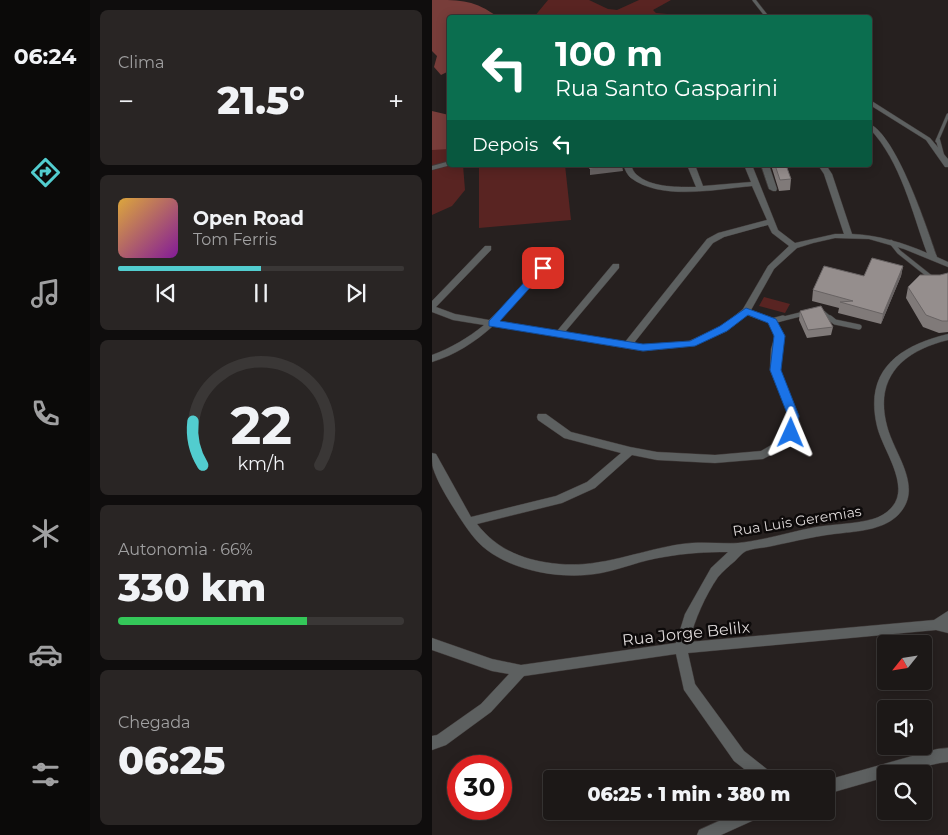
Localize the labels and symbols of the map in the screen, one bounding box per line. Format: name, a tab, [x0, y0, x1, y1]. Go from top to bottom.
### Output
pin	[522, 247, 564, 289]
position arrow	[764, 406, 816, 458]
street label: Rua Luis Geremias	[731, 502, 863, 540]
street label: Rua Jorge Belilx	[621, 617, 751, 650]
north arrow	[877, 635, 932, 690]
speed limit sign: 30	[447, 755, 512, 820]

